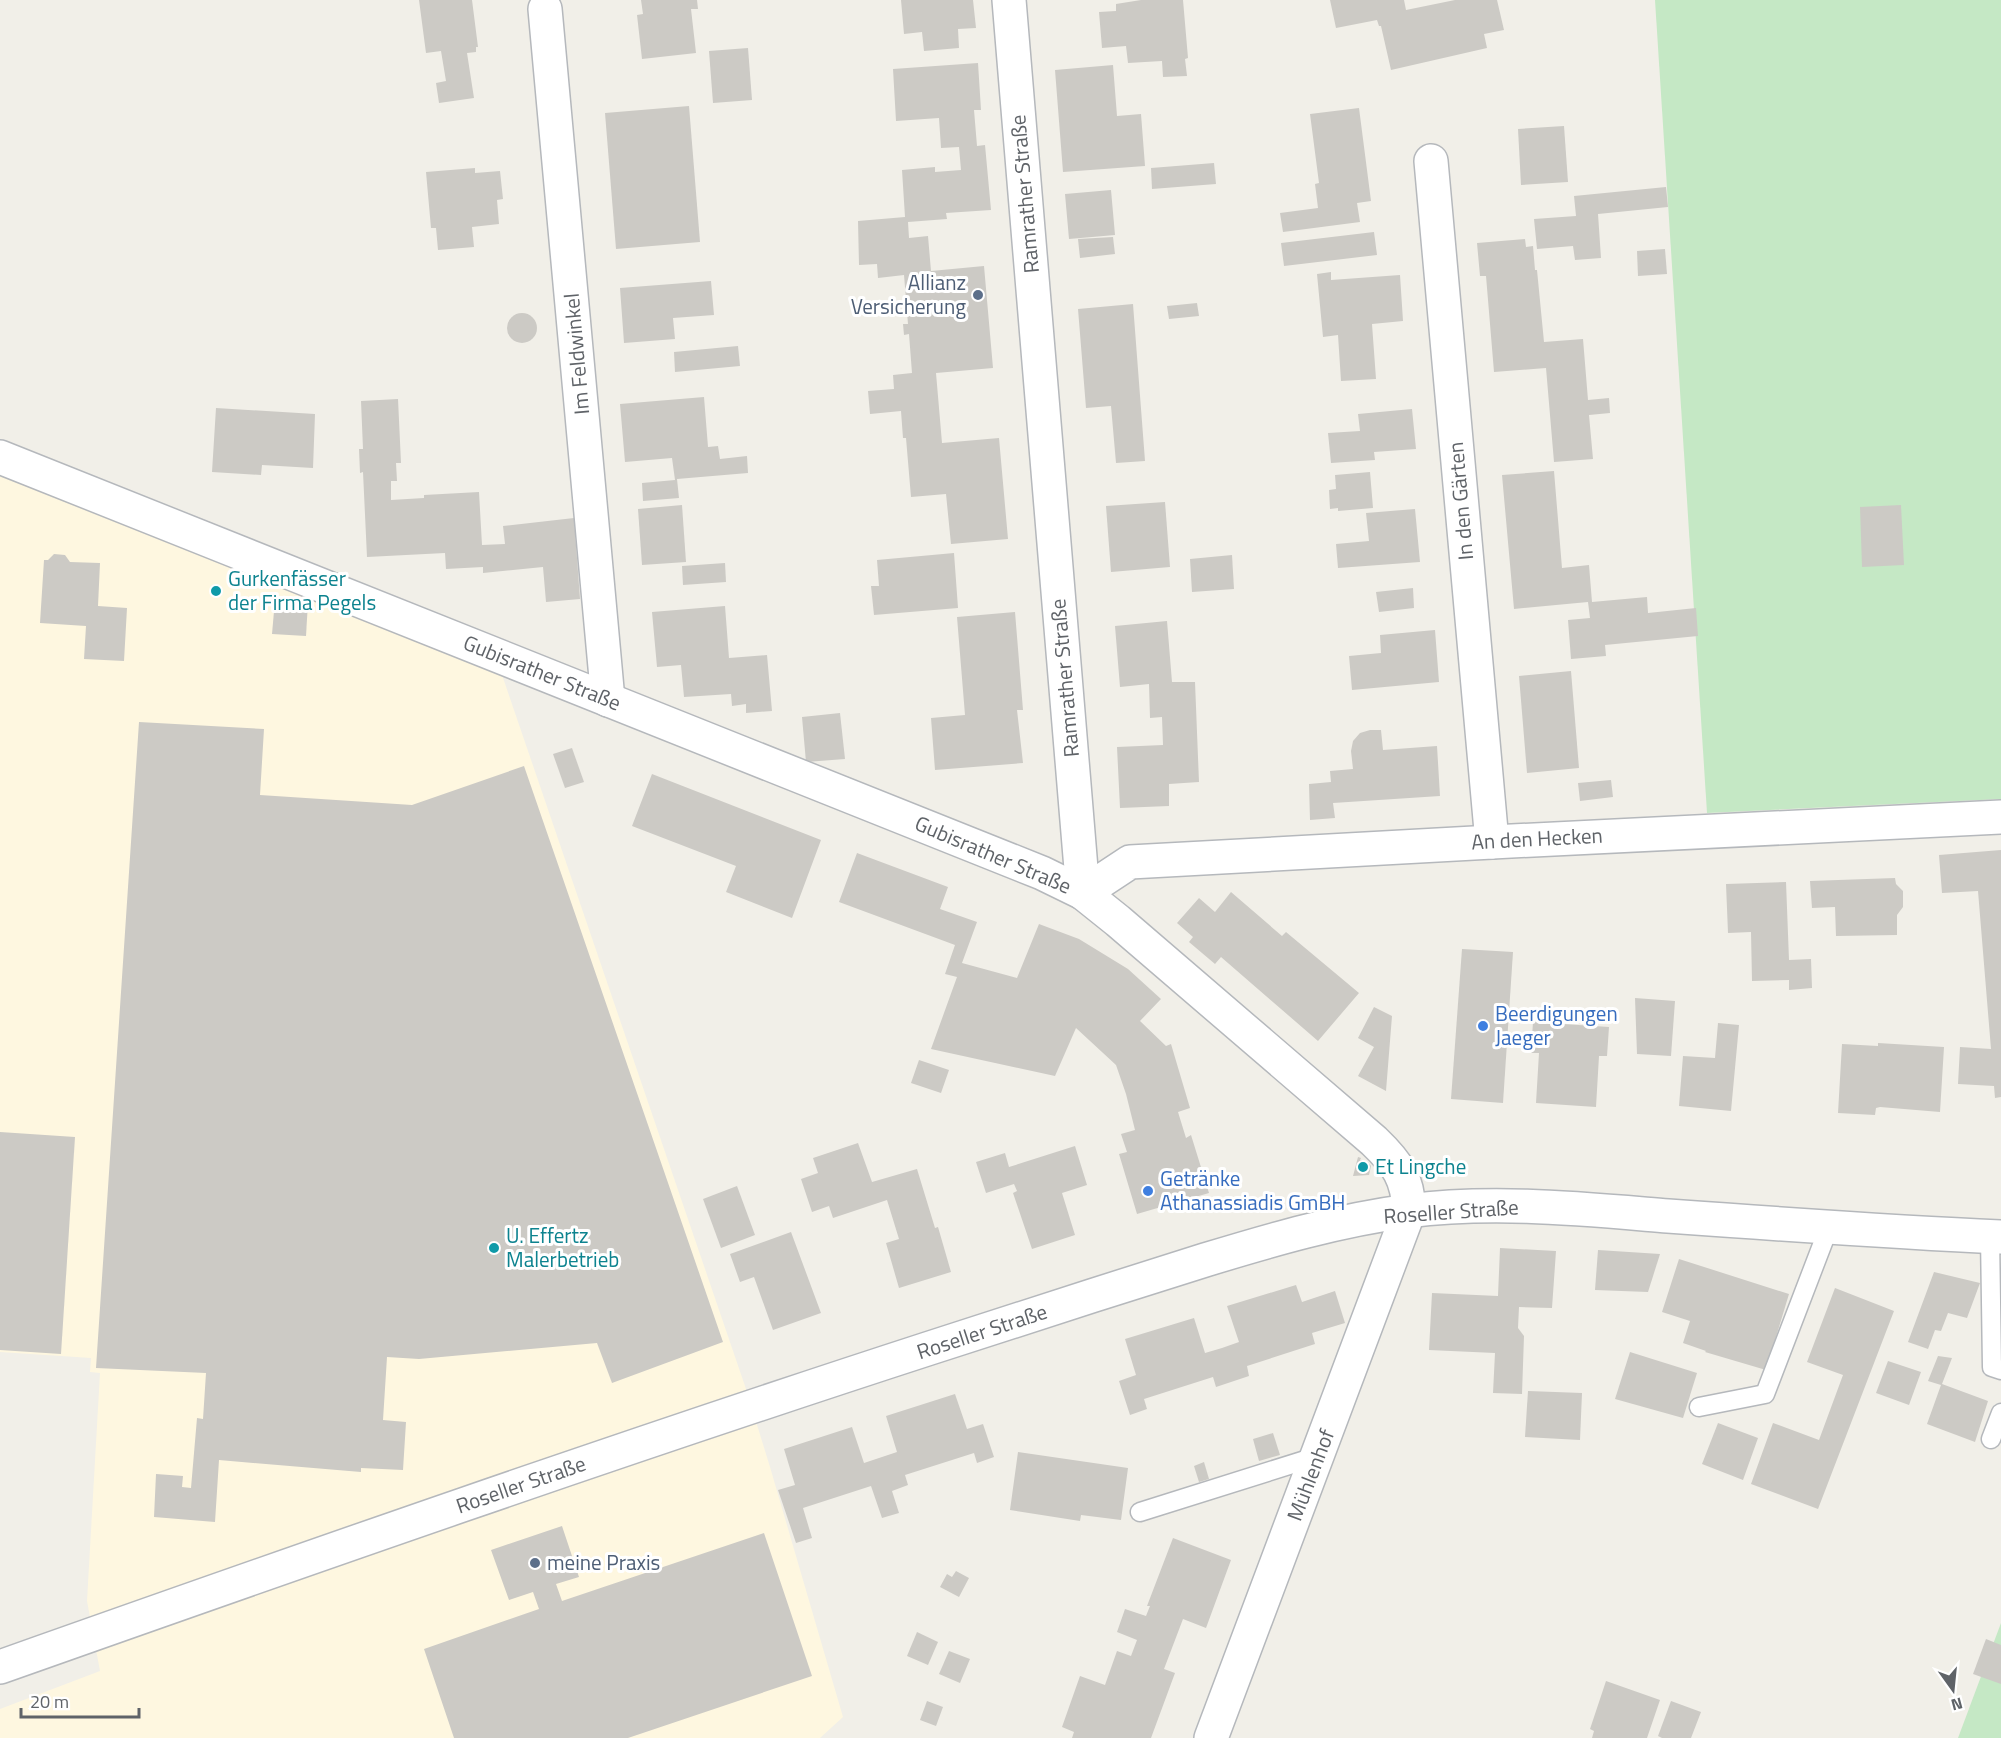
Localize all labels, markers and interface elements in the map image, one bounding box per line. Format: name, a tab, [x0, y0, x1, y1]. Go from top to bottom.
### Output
street label: Ramrather Straße	[1001, 114, 1047, 275]
place label: Allianz Versicherung	[851, 266, 966, 322]
marker: Allianz Versicherung	[971, 288, 985, 302]
street label: Im Feldwinkel	[555, 292, 597, 416]
street label: In den Gärten	[1439, 441, 1481, 562]
place label: Gurkenfässer der Firma Pegels	[228, 562, 376, 618]
marker: Gurkenfässer der Firma Pegels	[209, 584, 223, 598]
street label: Ramrather Straße	[1041, 598, 1087, 759]
street label: Gubisrather Straße	[459, 626, 626, 718]
street label: Gubisrather Straße	[910, 807, 1077, 902]
street label: An den Hecken	[1470, 819, 1603, 857]
place label: Beerdigungen Jaeger	[1495, 997, 1618, 1053]
marker: Beerdigungen Jaeger	[1476, 1019, 1490, 1033]
place label: Et Lingche	[1375, 1150, 1466, 1182]
marker: Et Lingche	[1356, 1160, 1370, 1174]
place label: Getränke Athanassiadis GmBH	[1160, 1162, 1346, 1218]
marker: Getränke Athanassiadis GmBH	[1141, 1184, 1155, 1198]
street label: Roseller Straße	[1382, 1190, 1520, 1232]
place label: U. Effertz Malerbetrieb	[506, 1219, 619, 1275]
marker: U. Effertz Malerbetrieb	[487, 1241, 501, 1255]
street label: Roseller Straße	[912, 1295, 1051, 1367]
street label: Mühlenhof	[1278, 1424, 1342, 1525]
street label: Roseller Straße	[451, 1447, 590, 1521]
place label: meine Praxis	[547, 1546, 660, 1578]
marker: meine Praxis	[528, 1556, 542, 1570]
north arrow	[1923, 1660, 1983, 1720]
scale bar	[21, 1681, 140, 1719]
text: 20 m	[30, 1688, 69, 1715]
text: N	[1948, 1691, 1965, 1718]

